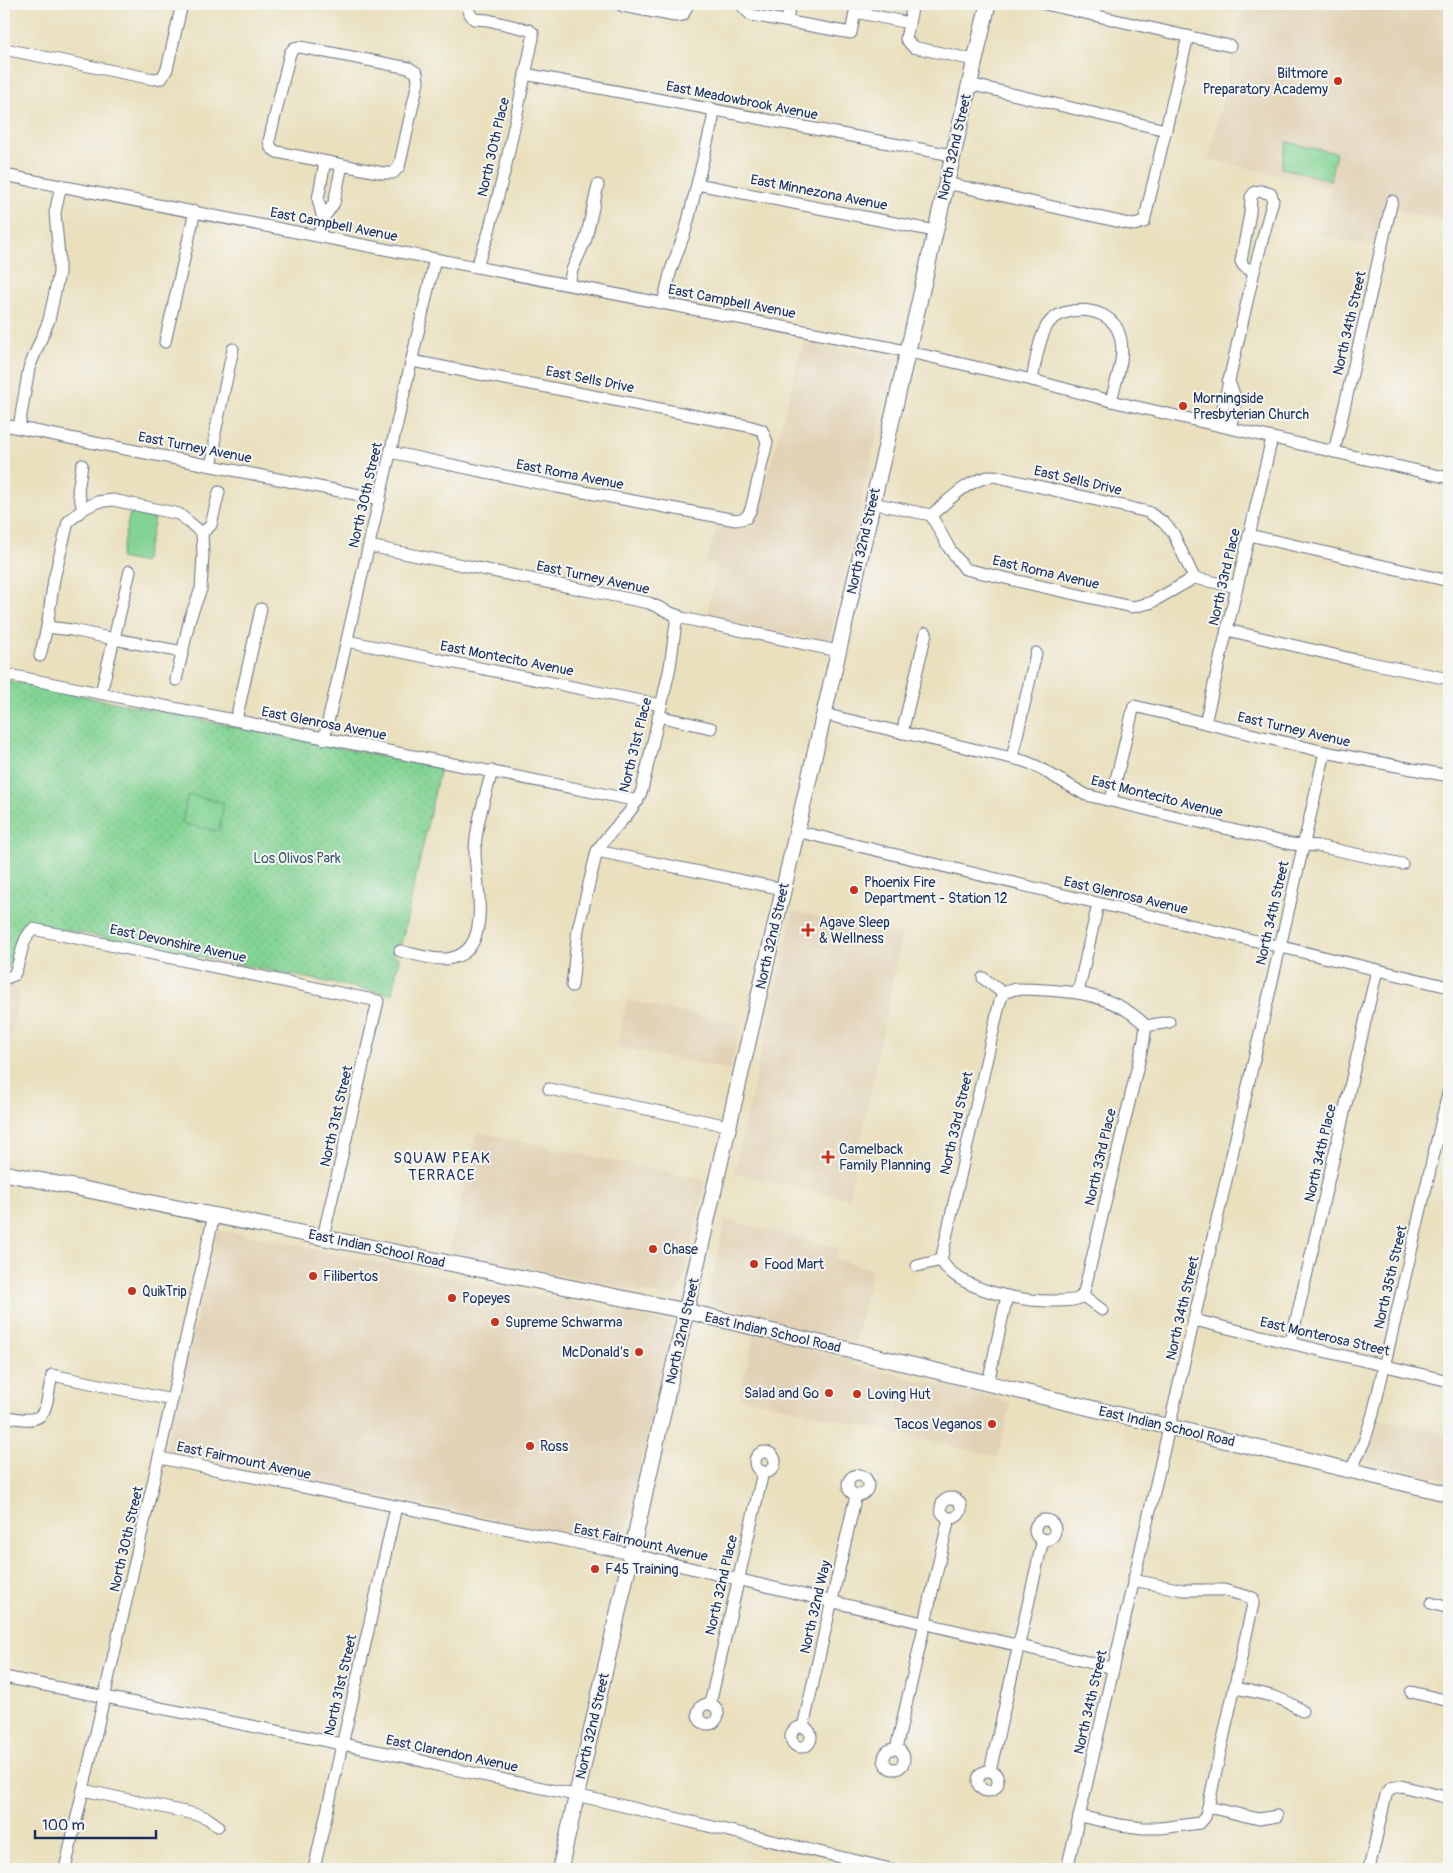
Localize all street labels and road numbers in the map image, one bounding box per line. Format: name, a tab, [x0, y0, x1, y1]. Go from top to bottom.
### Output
street label: East Meadowbrook Avenue	[665, 77, 819, 124]
street label: North 32nd Street	[934, 92, 975, 202]
street label: North 30th Place	[474, 96, 513, 198]
street label: East Minnezona Avenue	[749, 171, 889, 214]
street label: East Campbell Avenue	[269, 204, 399, 245]
street label: North 34th Street	[1329, 269, 1370, 377]
street label: East Campbell Avenue	[667, 281, 797, 322]
street label: East Sells Drive	[544, 363, 636, 396]
street label: East Turney Avenue	[137, 428, 253, 467]
street label: North 30th Street	[345, 440, 386, 550]
street label: East Roma Avenue	[515, 456, 625, 493]
street label: East Sells Drive	[1032, 462, 1124, 499]
street label: North 32nd Street	[843, 486, 884, 596]
street label: North 33rd Place	[1205, 527, 1244, 627]
street label: East Roma Avenue	[991, 552, 1101, 593]
street label: East Turney Avenue	[535, 557, 651, 598]
street label: East Montecito Avenue	[439, 637, 575, 680]
street label: North 31st Place	[615, 696, 655, 794]
street label: East Glenrosa Avenue	[260, 703, 388, 744]
street label: East Turney Avenue	[1236, 708, 1352, 751]
street label: East Montecito Avenue	[1089, 772, 1225, 821]
street label: North 34th Street	[1252, 859, 1293, 967]
street label: East Glenrosa Avenue	[1062, 873, 1190, 918]
street label: North 32nd Street	[752, 881, 793, 991]
street label: East Devonshire Avenue	[108, 921, 248, 966]
street label: North 31st Street	[317, 1063, 356, 1168]
street label: North 33rd Street	[936, 1069, 977, 1176]
street label: North 34th Place	[1301, 1102, 1340, 1204]
street label: North 33rd Place	[1081, 1107, 1120, 1207]
street label: North 35th Street	[1370, 1223, 1411, 1331]
street label: East Indian School Road	[307, 1226, 447, 1271]
street label: North 34th Street	[1162, 1254, 1203, 1362]
street label: North 32nd Street	[662, 1276, 703, 1386]
street label: East Indian School Road	[703, 1309, 843, 1356]
street label: East Monterosa Street	[1258, 1313, 1392, 1360]
street label: East Indian School Road	[1097, 1403, 1237, 1450]
street label: East Fairmount Avenue	[175, 1438, 313, 1483]
street label: North 30th Street	[106, 1484, 147, 1594]
street label: East Fairmount Avenue	[572, 1520, 710, 1565]
street label: North 32nd Place	[702, 1533, 741, 1637]
street label: North 32nd Way	[797, 1559, 834, 1655]
street label: North 31st Street	[321, 1632, 360, 1737]
street label: North 34th Street	[1070, 1648, 1111, 1756]
street label: North 32nd Street	[572, 1671, 613, 1781]
street label: East Clarendon Avenue	[384, 1731, 519, 1776]

